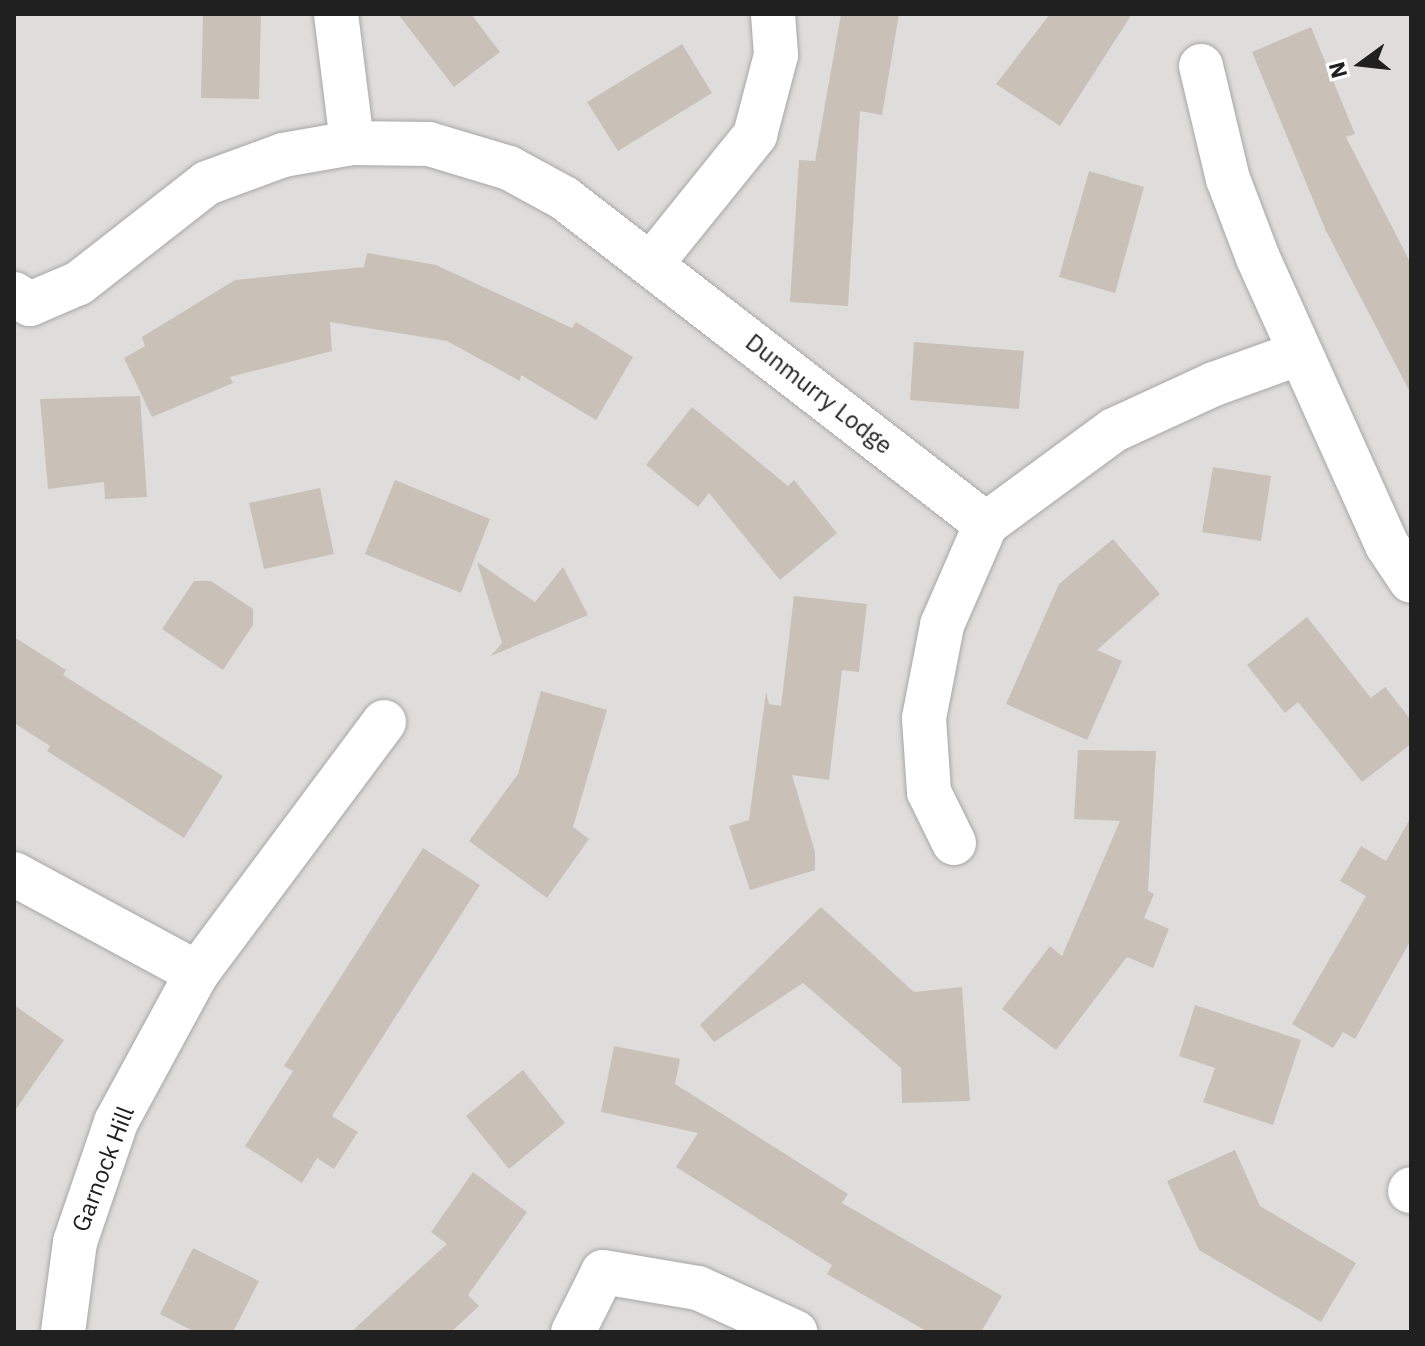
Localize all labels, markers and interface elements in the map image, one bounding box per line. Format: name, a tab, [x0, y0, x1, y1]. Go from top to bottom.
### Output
north arrow	[1321, 24, 1401, 104]
text: N	[1321, 59, 1353, 82]
street label: Dunmurry Lodge	[740, 328, 898, 460]
street label: Garnock Hill	[66, 1102, 140, 1236]

